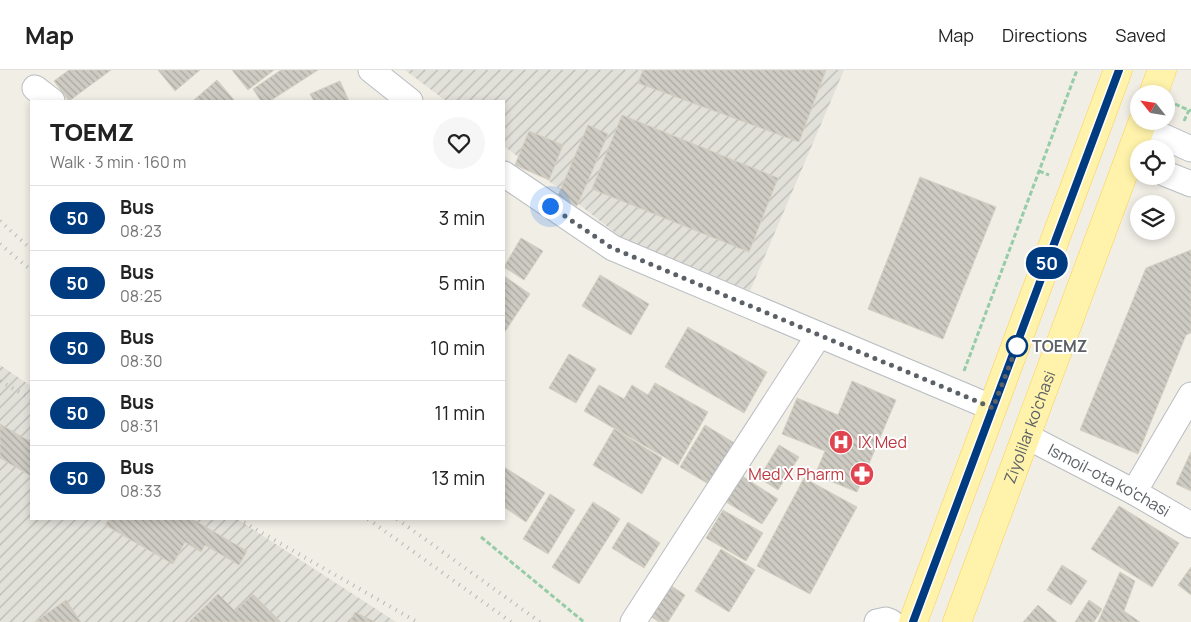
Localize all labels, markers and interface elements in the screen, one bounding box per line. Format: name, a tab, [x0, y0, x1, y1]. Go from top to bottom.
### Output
text: Map	[25, 18, 74, 51]
text: Map	[938, 23, 974, 47]
text: Directions	[1002, 23, 1087, 47]
text: Saved	[1115, 23, 1166, 47]
north arrow	[1130, 85, 1175, 130]
map controls	[1130, 85, 1175, 240]
text: TOEMZ	[50, 115, 134, 148]
button: heart	[433, 117, 485, 169]
button: locate	[1130, 140, 1175, 185]
text: Walk · 3 min · 160 m	[50, 151, 186, 173]
text: Bus	[120, 194, 154, 220]
your location	[538, 194, 563, 219]
button: layers	[1130, 195, 1175, 240]
text: 3 min	[439, 205, 485, 231]
text: 50	[66, 206, 89, 230]
text: 08:23	[120, 220, 162, 242]
line badge: 50	[1024, 247, 1070, 279]
text: 50	[1036, 251, 1058, 275]
text: Bus	[120, 259, 154, 285]
text: 5 min	[438, 270, 485, 296]
text: 50	[66, 271, 89, 295]
text: 08:25	[120, 285, 162, 307]
text: Bus	[120, 324, 154, 350]
text: 10 min	[430, 335, 485, 361]
marker: TOEMZ	[1006, 335, 1028, 357]
place label: TOEMZ	[1032, 335, 1087, 357]
text: 50	[66, 336, 89, 360]
text: 08:30	[120, 350, 162, 372]
street label: Ziyolilar ko'chasi	[998, 367, 1060, 487]
text: Bus	[120, 389, 154, 415]
text: 11 min	[435, 400, 485, 426]
text: 50	[66, 401, 89, 425]
text: 08:31	[120, 415, 159, 437]
hospital icon: IX Med	[828, 429, 854, 455]
place label: IX Med	[858, 431, 907, 453]
street label: Ismoil-ota ko'chasi	[1044, 438, 1174, 522]
text: Bus	[120, 454, 154, 480]
pharmacy icon: Med X Pharm	[849, 461, 875, 487]
place label: Med X Pharm	[748, 463, 844, 485]
text: 13 min	[431, 465, 485, 491]
text: 50	[66, 466, 89, 490]
text: 08:33	[120, 480, 162, 502]

